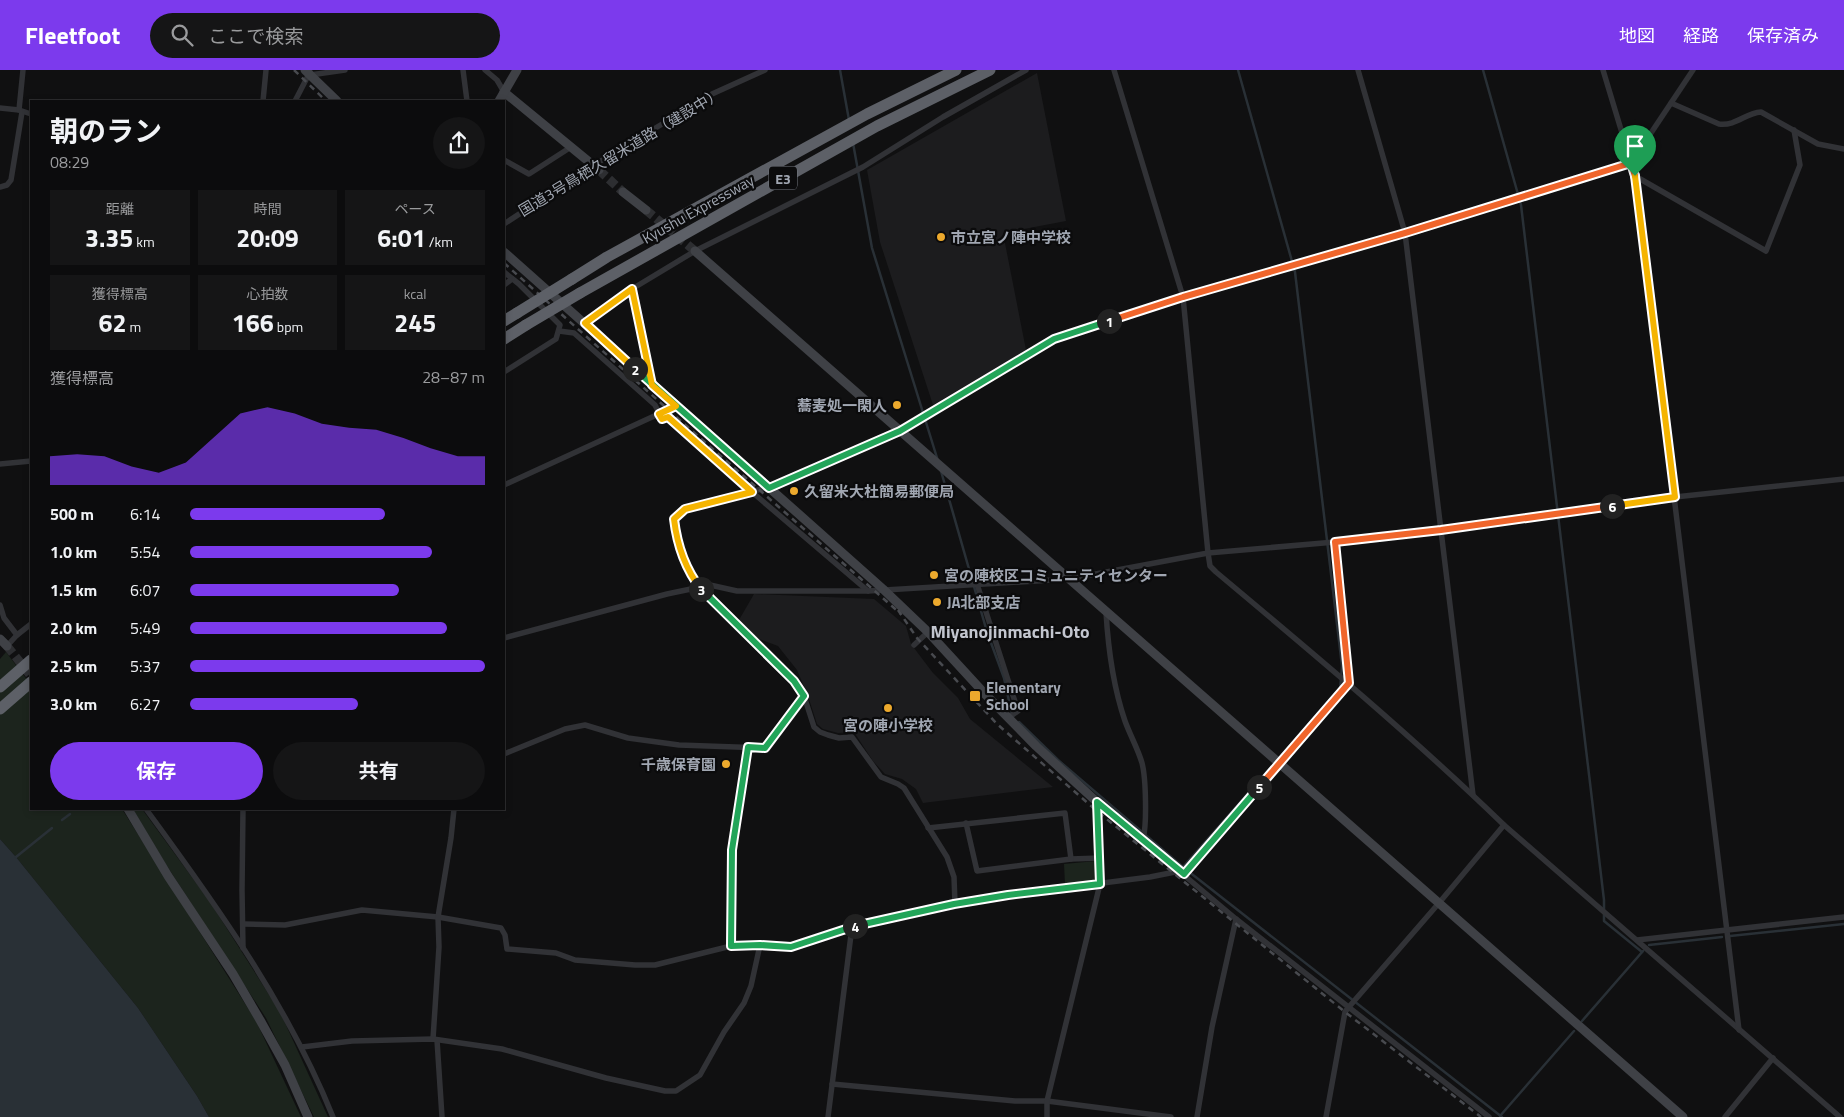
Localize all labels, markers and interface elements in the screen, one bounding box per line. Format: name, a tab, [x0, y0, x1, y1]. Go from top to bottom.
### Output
search box	[150, 13, 500, 58]
text: Fleetfoot	[25, 17, 120, 53]
icon: search	[168, 21, 196, 49]
text: ここで検索	[208, 21, 303, 50]
text: 地図	[1619, 22, 1655, 49]
text: 経路	[1683, 22, 1719, 49]
text: 保存済み	[1747, 22, 1819, 49]
street label: 国道3号鳥栖久留米道路（建設中）	[514, 82, 726, 222]
text: 朝のラン	[50, 109, 162, 152]
button: share	[433, 117, 485, 169]
pin	[1614, 125, 1656, 176]
icon: arrive	[1621, 132, 1649, 160]
text: 08:29	[50, 150, 89, 174]
road number: E3	[769, 166, 797, 190]
street label: Kyushu Expressway	[638, 169, 758, 249]
text: 距離	[106, 198, 134, 219]
text: 時間	[253, 198, 281, 219]
text: ペース	[395, 198, 436, 219]
text: 3.35	[85, 219, 133, 257]
text: 20:09	[236, 219, 299, 257]
text: 6:01	[377, 219, 426, 257]
place label: 市立宮ノ陣中学校	[951, 226, 1071, 249]
text: km	[133, 231, 155, 252]
text: /km	[426, 231, 453, 252]
marker: 市立宮ノ陣中学校	[935, 231, 947, 243]
text: 獲得標高	[92, 283, 148, 304]
text: 心拍数	[246, 283, 288, 304]
text: kcal	[404, 283, 427, 304]
text: 62	[98, 304, 126, 342]
text: 166	[232, 304, 274, 342]
text: 245	[394, 304, 436, 342]
pin: 1	[1096, 308, 1122, 334]
text: 1	[1106, 311, 1113, 332]
text: m	[126, 316, 141, 337]
text: bpm	[274, 316, 303, 337]
pin: 2	[622, 356, 648, 382]
text: 2	[632, 359, 639, 380]
text: 28–87 m	[422, 365, 485, 389]
text: 獲得標高	[50, 366, 114, 390]
place label: 蕎麦処一閑人	[797, 394, 887, 417]
marker: 蕎麦処一閑人	[891, 399, 903, 411]
place label: 久留米大杜簡易郵便局	[804, 480, 954, 503]
marker: 久留米大杜簡易郵便局	[788, 485, 800, 497]
pin: 6	[1600, 494, 1624, 518]
text: 6	[1609, 496, 1616, 517]
text: 500 m	[50, 502, 94, 526]
text: 6:14	[130, 502, 160, 526]
text: 1.0 km	[50, 540, 97, 564]
text: 5:54	[130, 540, 160, 564]
place label: 宮の陣校区コミュニティセンター	[944, 564, 1168, 587]
marker: 宮の陣校区コミュニティセンター	[928, 569, 940, 581]
pin: 3	[688, 576, 714, 602]
text: 1.5 km	[50, 578, 97, 602]
text: 6:07	[130, 578, 160, 602]
text: 3	[698, 579, 705, 600]
place label: JA北部支店	[947, 591, 1021, 614]
marker: JA北部支店	[931, 596, 943, 608]
text: 2.0 km	[50, 616, 97, 640]
text: 5:49	[130, 616, 160, 640]
district label: Miyanojinmachi-Oto	[930, 618, 1090, 645]
text: 2.5 km	[50, 654, 97, 678]
text: 5:37	[130, 654, 160, 678]
place label: Elementary School	[986, 676, 1061, 716]
marker: Elementary School	[968, 689, 982, 703]
text: 3.0 km	[50, 692, 97, 716]
text: 6:27	[130, 692, 160, 716]
marker: 宮の陣小学校	[882, 702, 894, 714]
place label: 宮の陣小学校	[843, 714, 933, 737]
button: 保存	[50, 742, 263, 800]
button: 共有	[273, 742, 485, 800]
place label: 千歳保育園	[641, 753, 716, 776]
marker: 千歳保育園	[720, 758, 732, 770]
pin: 5	[1246, 774, 1272, 800]
text: 5	[1256, 777, 1263, 798]
pin: 4	[842, 914, 868, 938]
text: 4	[852, 916, 859, 937]

